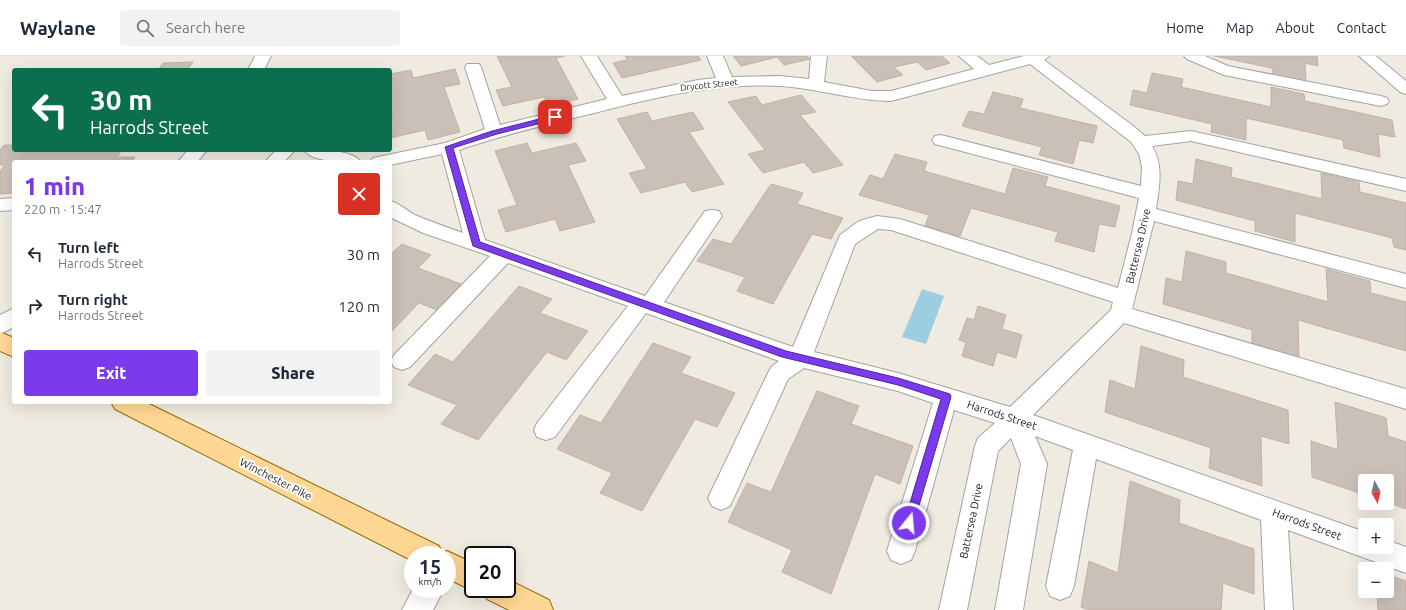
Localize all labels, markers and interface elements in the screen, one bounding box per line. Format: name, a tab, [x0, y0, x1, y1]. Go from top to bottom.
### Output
search box	[120, 10, 400, 46]
text: Waylane	[20, 17, 96, 39]
icon: search	[134, 17, 156, 39]
text: Search here	[166, 19, 245, 36]
text: Home	[1166, 20, 1204, 36]
text: Map	[1226, 20, 1254, 36]
text: About	[1276, 20, 1315, 36]
text: Contact	[1337, 20, 1386, 36]
street label: Drycott Street	[680, 77, 739, 93]
icon: left	[24, 84, 76, 136]
text: 30 m	[90, 84, 152, 115]
pin	[538, 100, 572, 134]
icon: arrive	[544, 106, 566, 128]
text: Harrods Street	[90, 117, 209, 137]
text: 1 min	[24, 173, 85, 200]
button: close	[338, 173, 380, 215]
text: 220 m · 15:47	[24, 202, 102, 216]
street label: Battersea Drive	[1124, 207, 1152, 285]
text: Turn left	[58, 239, 119, 256]
icon: left	[24, 243, 46, 265]
text: 30 m	[347, 246, 380, 263]
text: Harrods Street	[58, 256, 144, 270]
text: Turn right	[58, 291, 128, 308]
icon: right	[24, 295, 46, 317]
text: 120 m	[338, 298, 380, 315]
text: Harrods Street	[58, 308, 144, 322]
button: Exit	[24, 350, 198, 396]
button: Share	[206, 350, 380, 396]
street label: Harrods Street	[966, 398, 1039, 432]
street label: Winchester Pike	[238, 456, 314, 502]
north arrow	[1358, 474, 1394, 510]
map controls	[1358, 474, 1394, 598]
street label: Battersea Drive	[957, 482, 985, 560]
position arrow	[888, 502, 930, 544]
street label: Harrods Street	[1271, 506, 1344, 542]
button: +	[1358, 518, 1394, 554]
speed limit sign: 20	[464, 546, 516, 598]
text: 15	[419, 555, 441, 578]
button: −	[1358, 562, 1394, 598]
text: km/h	[418, 576, 442, 587]

